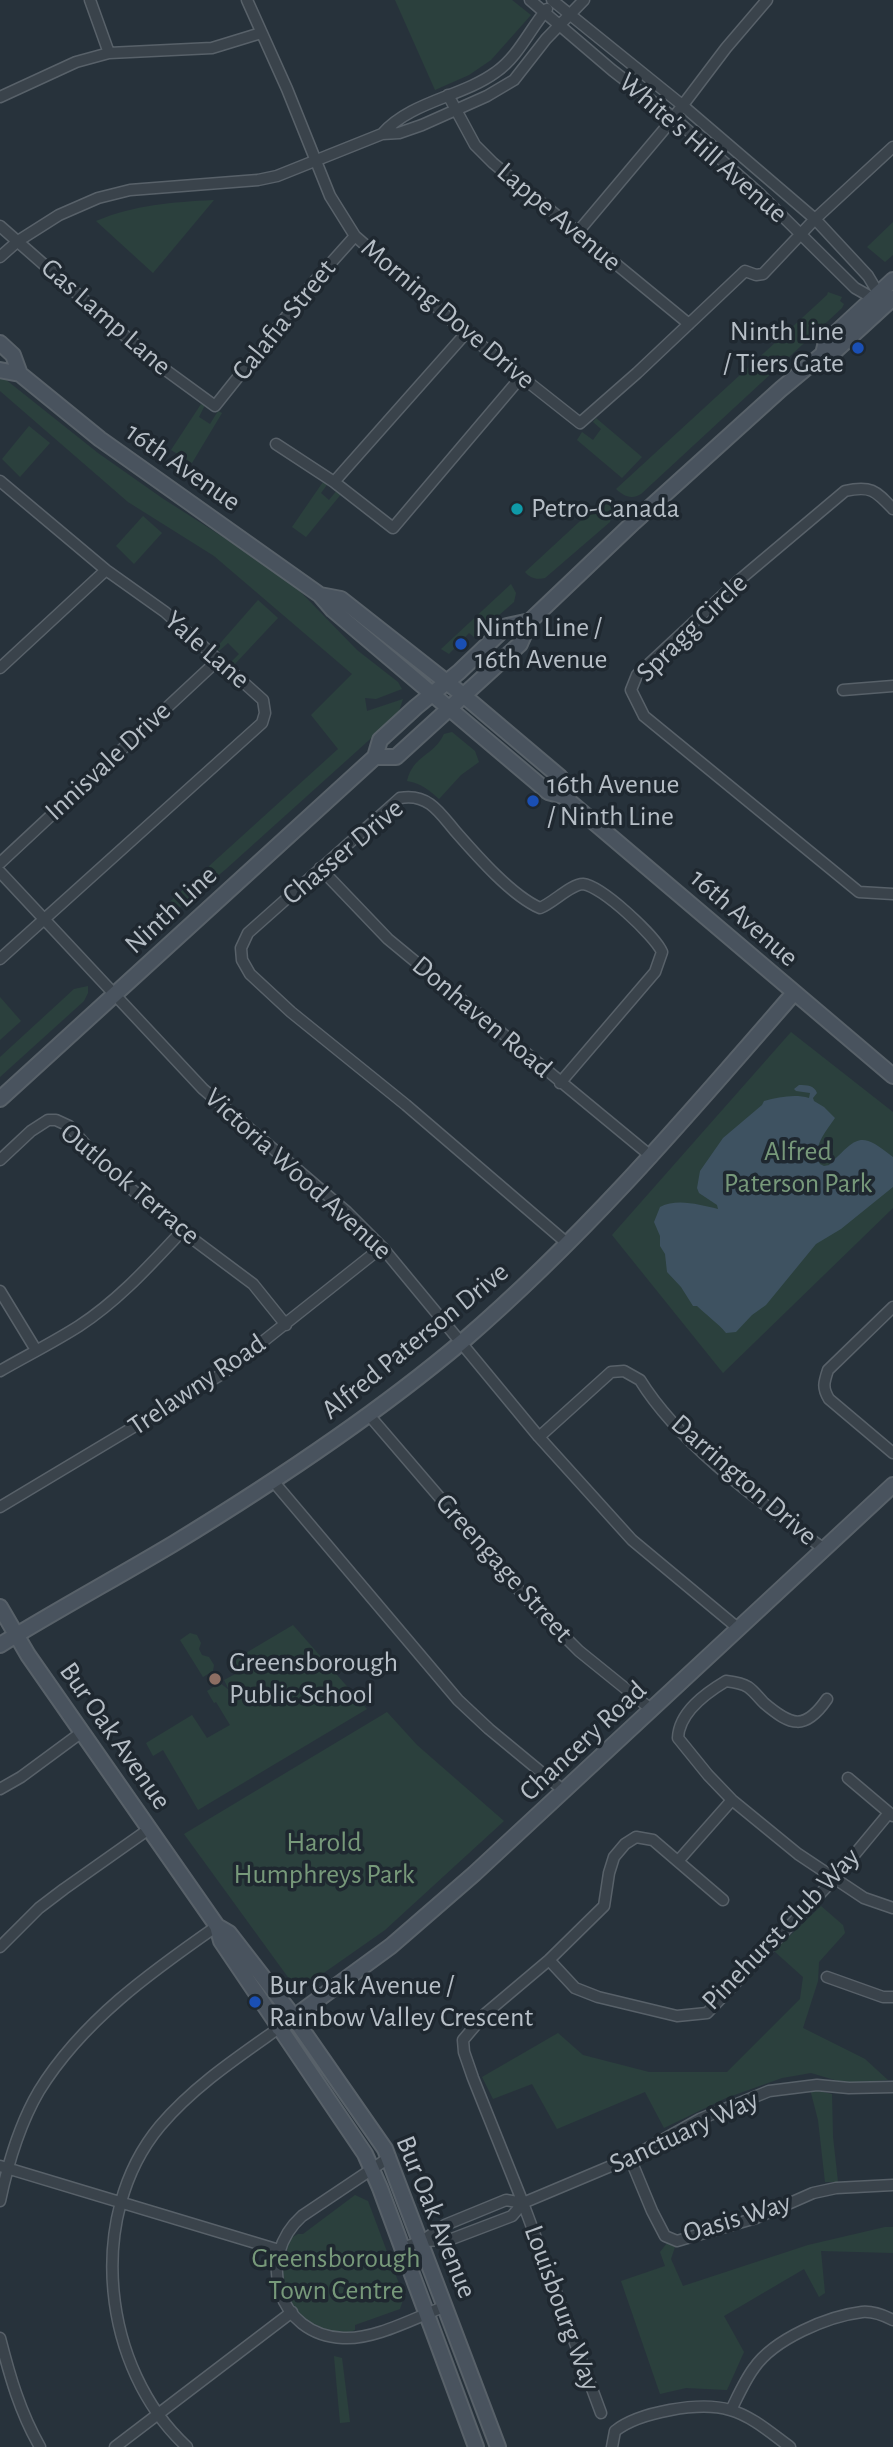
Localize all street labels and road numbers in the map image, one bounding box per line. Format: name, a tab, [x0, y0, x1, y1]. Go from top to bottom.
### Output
street label: White's Hill Avenue	[612, 66, 794, 230]
street label: Lappe Avenue	[490, 155, 628, 279]
street label: Morning Dove Drive	[354, 232, 542, 396]
street label: Gas Lamp Lane	[34, 251, 178, 383]
street label: Calafia Street	[225, 253, 343, 387]
street label: 16th Avenue	[119, 415, 247, 519]
street label: Spragg Circle	[629, 567, 755, 689]
street label: Yale Lane	[157, 604, 257, 696]
street label: Innisvale Drive	[38, 694, 178, 828]
street label: Chasser Drive	[276, 792, 410, 912]
street label: Ninth Line	[118, 859, 224, 961]
street label: 16th Avenue	[683, 862, 805, 974]
street label: Donhaven Road	[405, 949, 559, 1085]
street label: Victoria Wood Avenue	[197, 1081, 399, 1267]
street label: Outlook Terrace	[53, 1116, 207, 1252]
street label: Alfred Paterson Drive	[315, 1255, 515, 1427]
street label: Trelawny Road	[122, 1327, 272, 1443]
street label: Darrington Drive	[664, 1407, 824, 1553]
street label: Greengage Street	[428, 1487, 580, 1649]
street label: Bur Oak Avenue	[52, 1656, 178, 1816]
street label: Chancery Road	[512, 1674, 654, 1808]
street label: Pinehurst Club Way	[695, 1841, 867, 2017]
street label: Sanctuary Way	[604, 2083, 764, 2181]
street label: Bur Oak Avenue	[388, 2131, 484, 2303]
street label: Oasis Way	[679, 2186, 795, 2250]
street label: Louisbourg Way	[516, 2221, 608, 2395]

